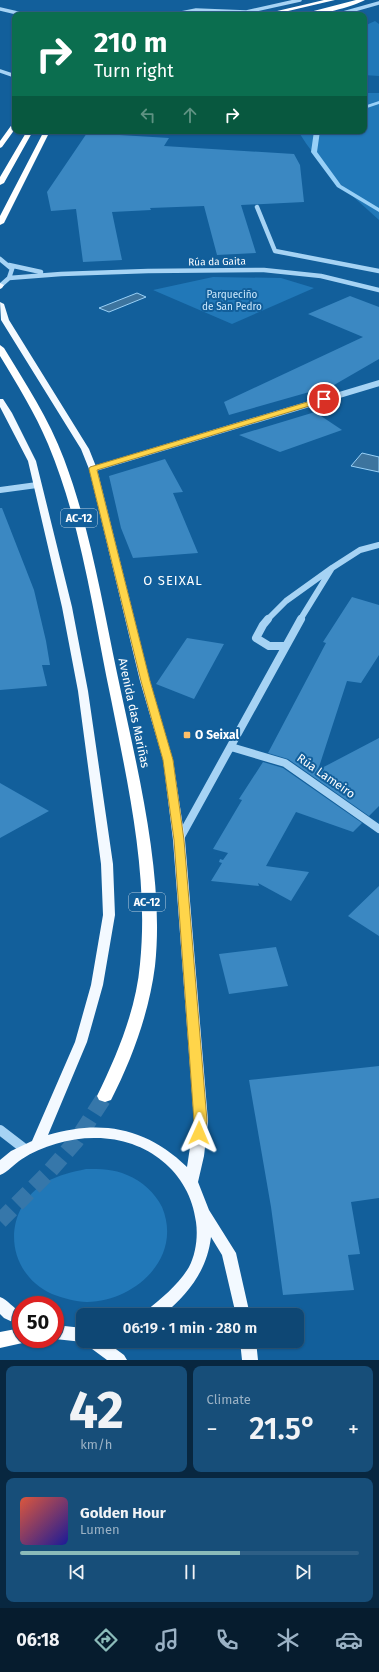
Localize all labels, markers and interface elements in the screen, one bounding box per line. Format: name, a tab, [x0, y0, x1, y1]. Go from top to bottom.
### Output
text: 210 m	[94, 26, 168, 59]
icon: right	[28, 28, 80, 80]
text: Turn right	[94, 60, 174, 82]
icon: left	[137, 104, 159, 126]
icon: ahead	[179, 104, 201, 126]
icon: right	[221, 104, 243, 126]
street label: Rúa da Gaita	[188, 254, 246, 269]
park label: Parqueciño de San Pedro	[202, 289, 262, 313]
pin	[307, 382, 341, 416]
icon: arrive	[313, 388, 335, 410]
road number: AC-12	[61, 509, 97, 527]
district label: O SEIXAL	[143, 573, 203, 588]
street label: Avenida das Mariñas	[116, 657, 153, 770]
place label: O Seixal	[195, 728, 239, 742]
marker: O Seixal	[182, 730, 192, 740]
street label: Rúa Lameiro	[294, 751, 358, 801]
road number: AC-12	[129, 893, 165, 911]
position arrow	[178, 1112, 220, 1154]
speed limit sign: 50	[12, 1296, 64, 1348]
text: 06:19 · 1 min · 280 m	[123, 1319, 257, 1337]
text: 42	[69, 1379, 124, 1442]
text: Climate	[207, 1392, 251, 1407]
text: 21.5°	[249, 1411, 316, 1447]
text: −	[207, 1416, 218, 1443]
text: +	[348, 1416, 359, 1443]
text: km/h	[80, 1437, 112, 1452]
text: Golden Hour	[80, 1504, 166, 1522]
text: Lumen	[80, 1522, 120, 1537]
icon: previous	[66, 1561, 88, 1583]
icon: pause	[179, 1561, 201, 1583]
icon: next	[292, 1561, 314, 1583]
icon: directions	[92, 1626, 120, 1654]
icon: music	[153, 1626, 181, 1654]
icon: phone	[213, 1626, 241, 1654]
icon: climate	[274, 1626, 302, 1654]
icon: car	[335, 1626, 363, 1654]
text: 06:18	[16, 1629, 60, 1651]

